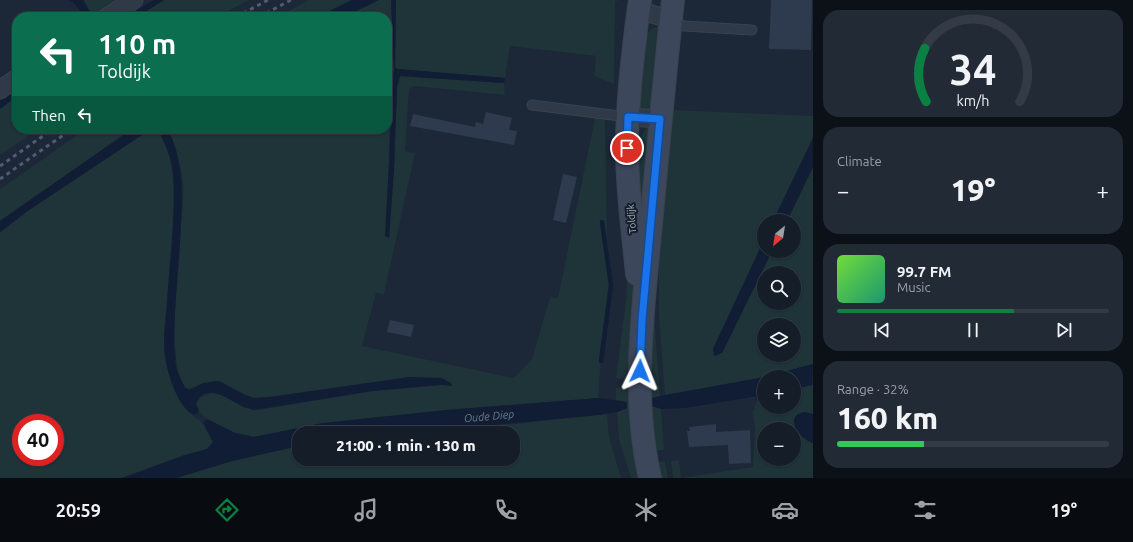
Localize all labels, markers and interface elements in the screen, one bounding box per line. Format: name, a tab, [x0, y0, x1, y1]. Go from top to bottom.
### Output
icon: left	[32, 28, 84, 80]
text: 110 m	[98, 28, 176, 59]
text: 34	[950, 45, 996, 92]
text: Toldijk	[98, 61, 151, 81]
text: km/h	[957, 92, 989, 108]
icon: left	[74, 104, 96, 126]
text: Then	[32, 107, 66, 124]
pin	[610, 131, 644, 165]
icon: arrive	[616, 137, 638, 159]
text: Climate	[837, 154, 882, 168]
text: 19°	[951, 173, 995, 207]
text: −	[837, 178, 849, 203]
text: +	[1097, 178, 1109, 203]
street label: Toldijk	[625, 204, 638, 234]
north arrow	[757, 214, 801, 258]
map controls	[757, 214, 801, 466]
text: 99.7 FM	[897, 263, 951, 280]
button: search	[757, 266, 801, 310]
text: Music	[897, 280, 931, 294]
button: layers	[757, 318, 801, 362]
icon: previous	[871, 319, 893, 341]
icon: pause	[962, 319, 984, 341]
icon: next	[1053, 319, 1075, 341]
position arrow	[619, 350, 661, 392]
button: +	[757, 370, 801, 414]
text: Range · 32%	[837, 382, 909, 396]
text: 160 km	[837, 401, 938, 435]
water label: Oude Diep	[463, 408, 515, 424]
speed limit sign: 40	[12, 414, 64, 466]
button: −	[757, 422, 801, 466]
text: 21:00 · 1 min · 130 m	[336, 437, 476, 454]
icon: directions	[213, 496, 241, 524]
icon: music	[352, 496, 380, 524]
icon: phone	[492, 496, 520, 524]
icon: climate	[632, 496, 660, 524]
icon: car	[771, 496, 799, 524]
icon: filters	[911, 496, 939, 524]
text: 20:59	[56, 500, 101, 520]
text: 19°	[1050, 500, 1077, 520]

